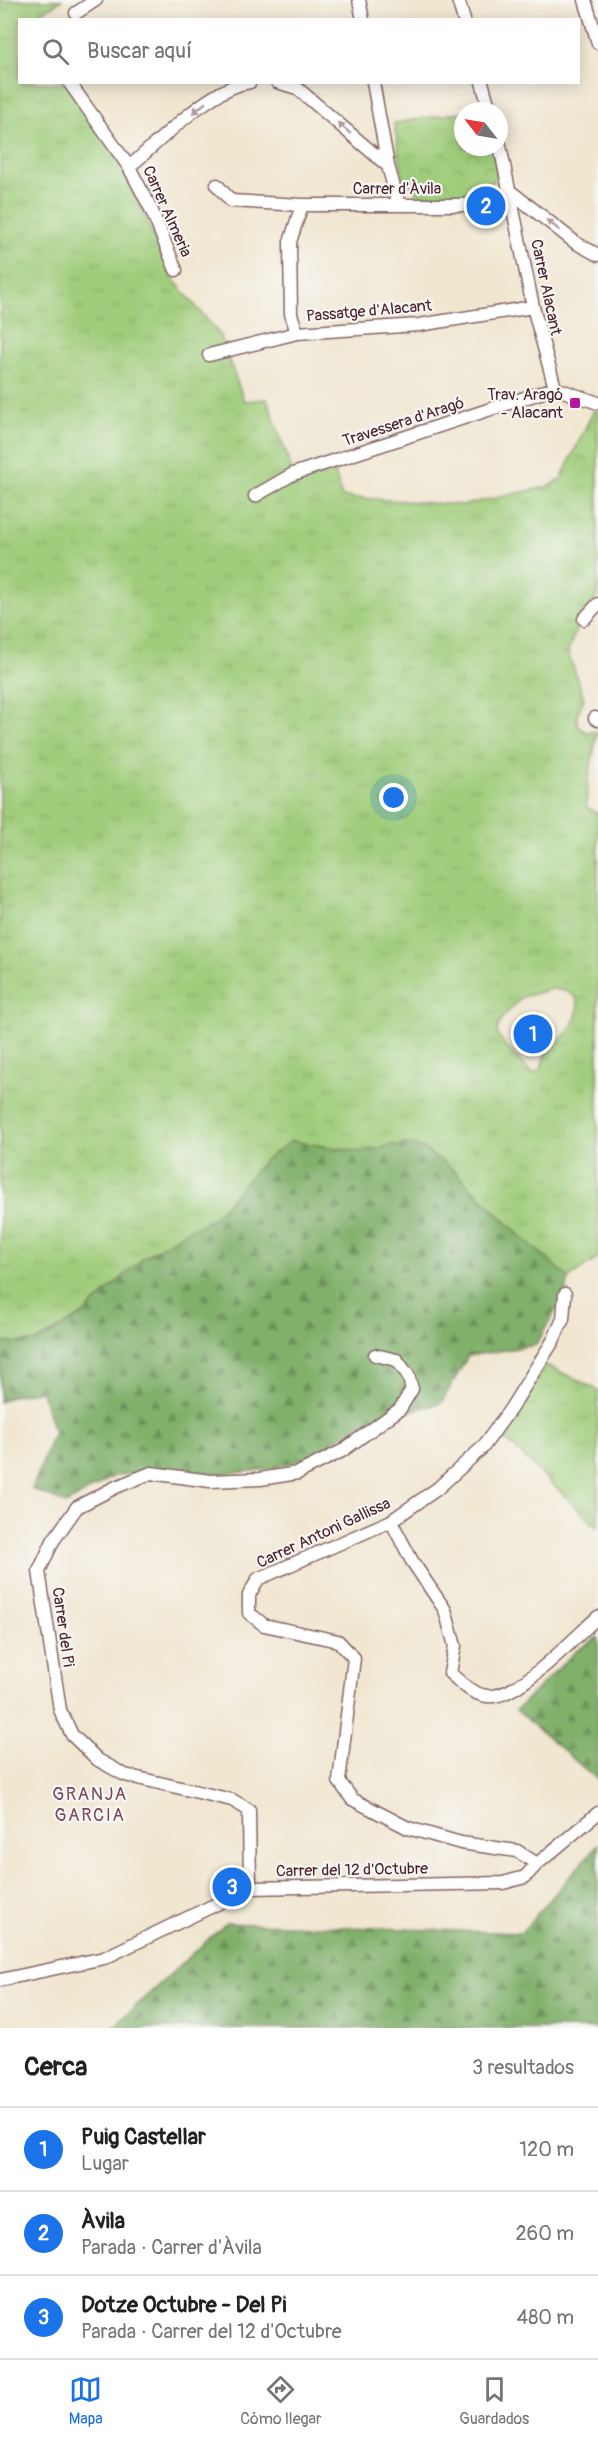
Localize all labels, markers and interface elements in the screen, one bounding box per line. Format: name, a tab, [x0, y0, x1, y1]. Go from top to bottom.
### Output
search box	[18, 18, 580, 84]
icon: search	[39, 35, 72, 68]
text: Buscar aquí	[87, 37, 192, 65]
one-way arrow	[191, 102, 207, 115]
north arrow	[454, 102, 508, 156]
one-way arrow	[336, 121, 351, 135]
street label: Carrer Almeria	[138, 163, 196, 260]
street label: Carrer d'Àvila	[353, 179, 441, 199]
pin: 2	[466, 184, 506, 228]
one-way arrow	[545, 219, 561, 232]
street label: Carrer Alacant	[526, 237, 566, 338]
street label: Passatge d'Alacant	[306, 296, 433, 326]
place label: Trav. Aragó - Alacant	[487, 385, 564, 423]
street label: Travessera d'Aragó	[340, 393, 467, 451]
marker: Trav. Aragó - Alacant	[568, 396, 582, 410]
your location	[379, 783, 408, 812]
pin: 1	[514, 1012, 552, 1056]
street label: Carrer Antoni Gallissa	[253, 1493, 393, 1573]
street label: Carrer del Pi	[48, 1586, 79, 1668]
district label: GRANJA GARCIA	[52, 1783, 128, 1827]
street label: Carrer del 12 d'Octubre	[276, 1859, 428, 1881]
pin: 3	[212, 1864, 252, 1910]
text: Cerca	[24, 2051, 87, 2083]
text: 3 resultados	[472, 2055, 574, 2080]
text: Puig Castellar	[81, 2123, 206, 2151]
text: 1	[40, 2137, 47, 2162]
text: 120 m	[519, 2137, 574, 2162]
text: Lugar	[81, 2151, 129, 2176]
text: Àvila	[81, 2207, 125, 2235]
text: 2	[38, 2221, 49, 2246]
text: 260 m	[515, 2221, 574, 2246]
text: Parada · Carrer d'Àvila	[81, 2235, 262, 2260]
text: Dotze Octubre - Del Pi	[81, 2291, 286, 2319]
text: 3	[38, 2305, 49, 2330]
text: 480 m	[517, 2305, 574, 2330]
text: Parada · Carrer del 12 d'Octubre	[81, 2319, 342, 2344]
tab: Mapa	[69, 2373, 103, 2429]
tab: Cómo llegar	[240, 2373, 322, 2429]
tab: Guardados	[459, 2373, 529, 2429]

